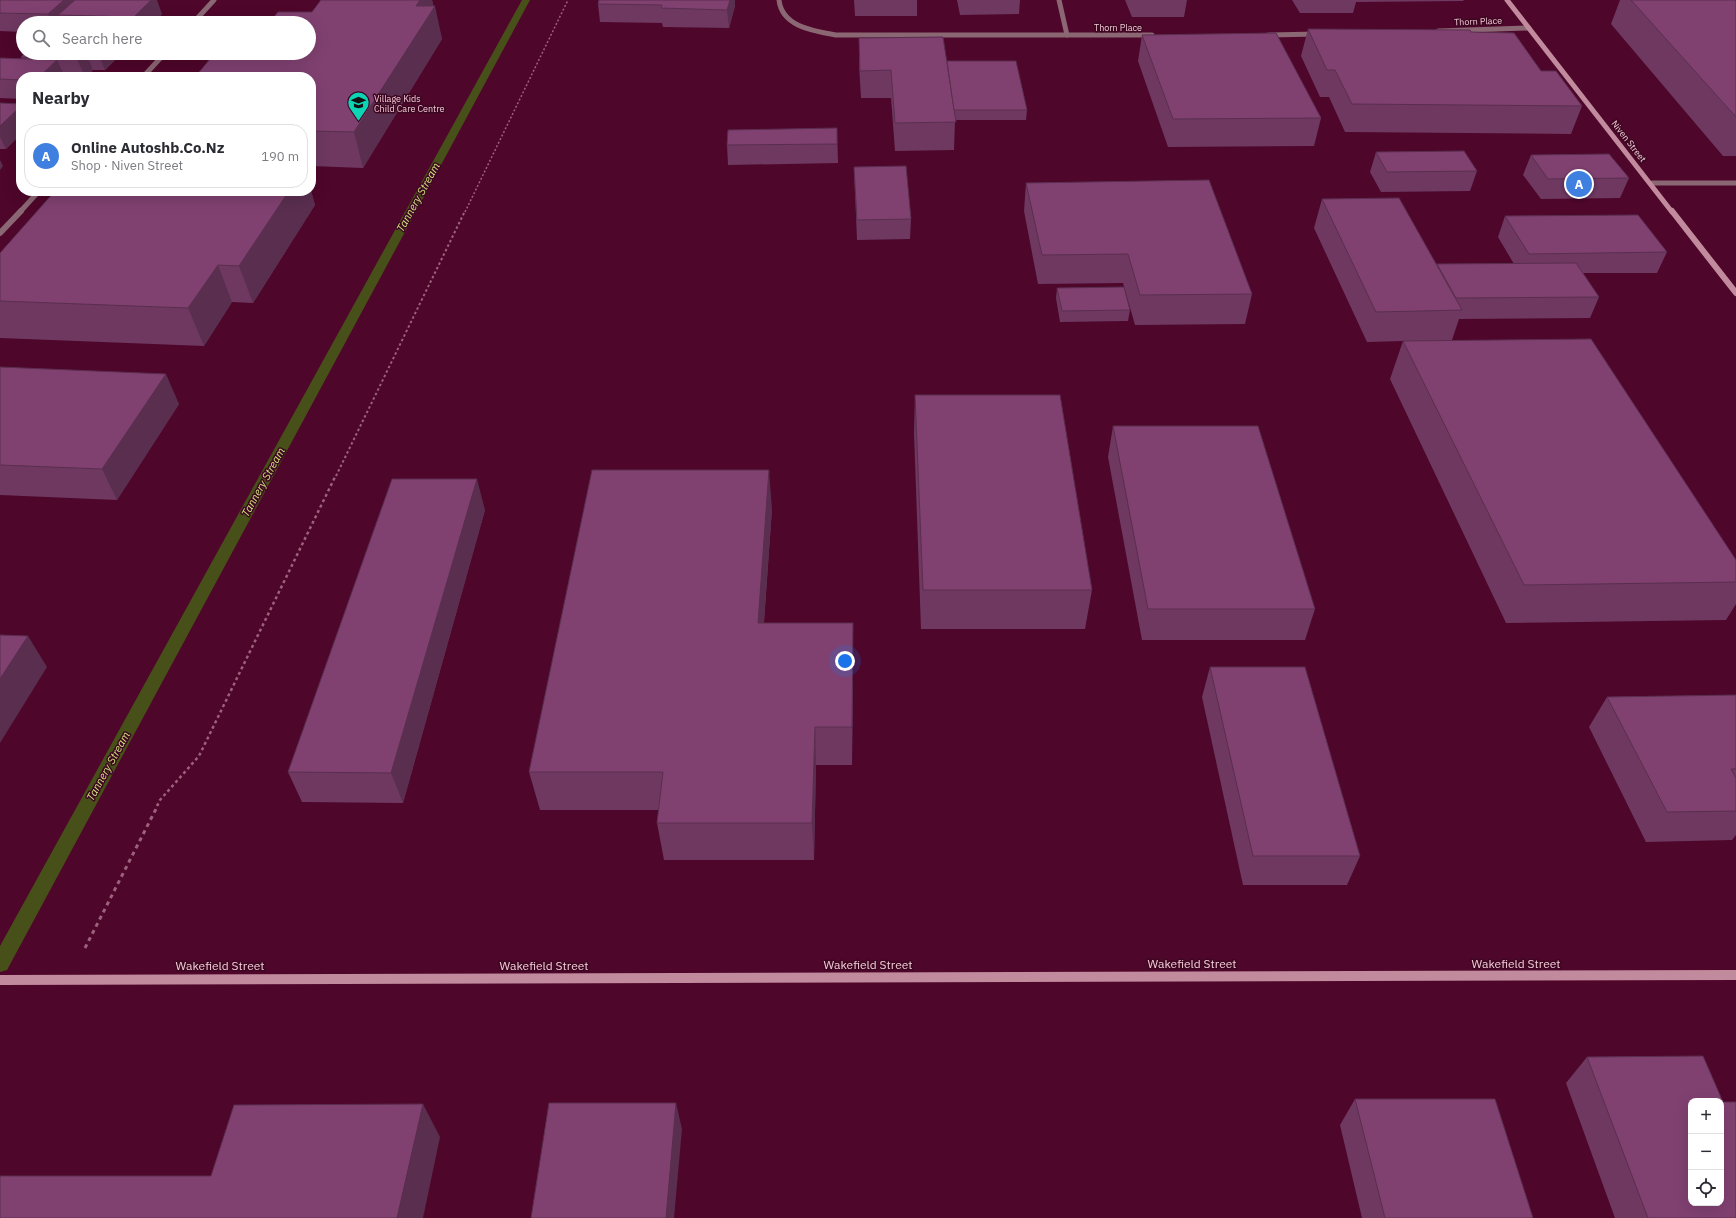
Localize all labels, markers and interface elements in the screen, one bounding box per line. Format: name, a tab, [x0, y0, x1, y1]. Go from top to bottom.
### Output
street label: Thorn Place	[1454, 15, 1502, 27]
search box	[16, 16, 316, 60]
street label: Thorn Place	[1094, 22, 1142, 33]
icon: search	[30, 27, 52, 49]
text: Search here	[62, 29, 142, 48]
text: Nearby	[32, 87, 90, 109]
school or university icon: Village Kids Child Care Centre	[345, 90, 371, 123]
place label: Village Kids Child Care Centre	[374, 93, 445, 114]
street label: Niven Street	[1609, 118, 1649, 164]
text: Online Autoshb.Co.Nz	[71, 138, 224, 157]
text: A	[42, 148, 50, 165]
text: 190 m	[261, 148, 299, 165]
text: Shop · Niven Street	[71, 157, 183, 174]
water label: Tannery Stream	[393, 160, 443, 234]
pin: A	[1566, 169, 1592, 199]
water label: Tannery Stream	[238, 445, 288, 519]
your location	[835, 651, 855, 671]
water label: Tannery Stream	[83, 729, 133, 803]
street label: Wakefield Street	[1147, 956, 1237, 971]
street label: Wakefield Street	[1471, 956, 1561, 971]
street label: Wakefield Street	[823, 957, 913, 972]
street label: Wakefield Street	[175, 958, 265, 973]
street label: Wakefield Street	[499, 958, 589, 973]
map controls	[1688, 1098, 1724, 1206]
button: +	[1688, 1098, 1724, 1134]
button: −	[1688, 1134, 1724, 1170]
button: locate	[1688, 1170, 1724, 1206]

